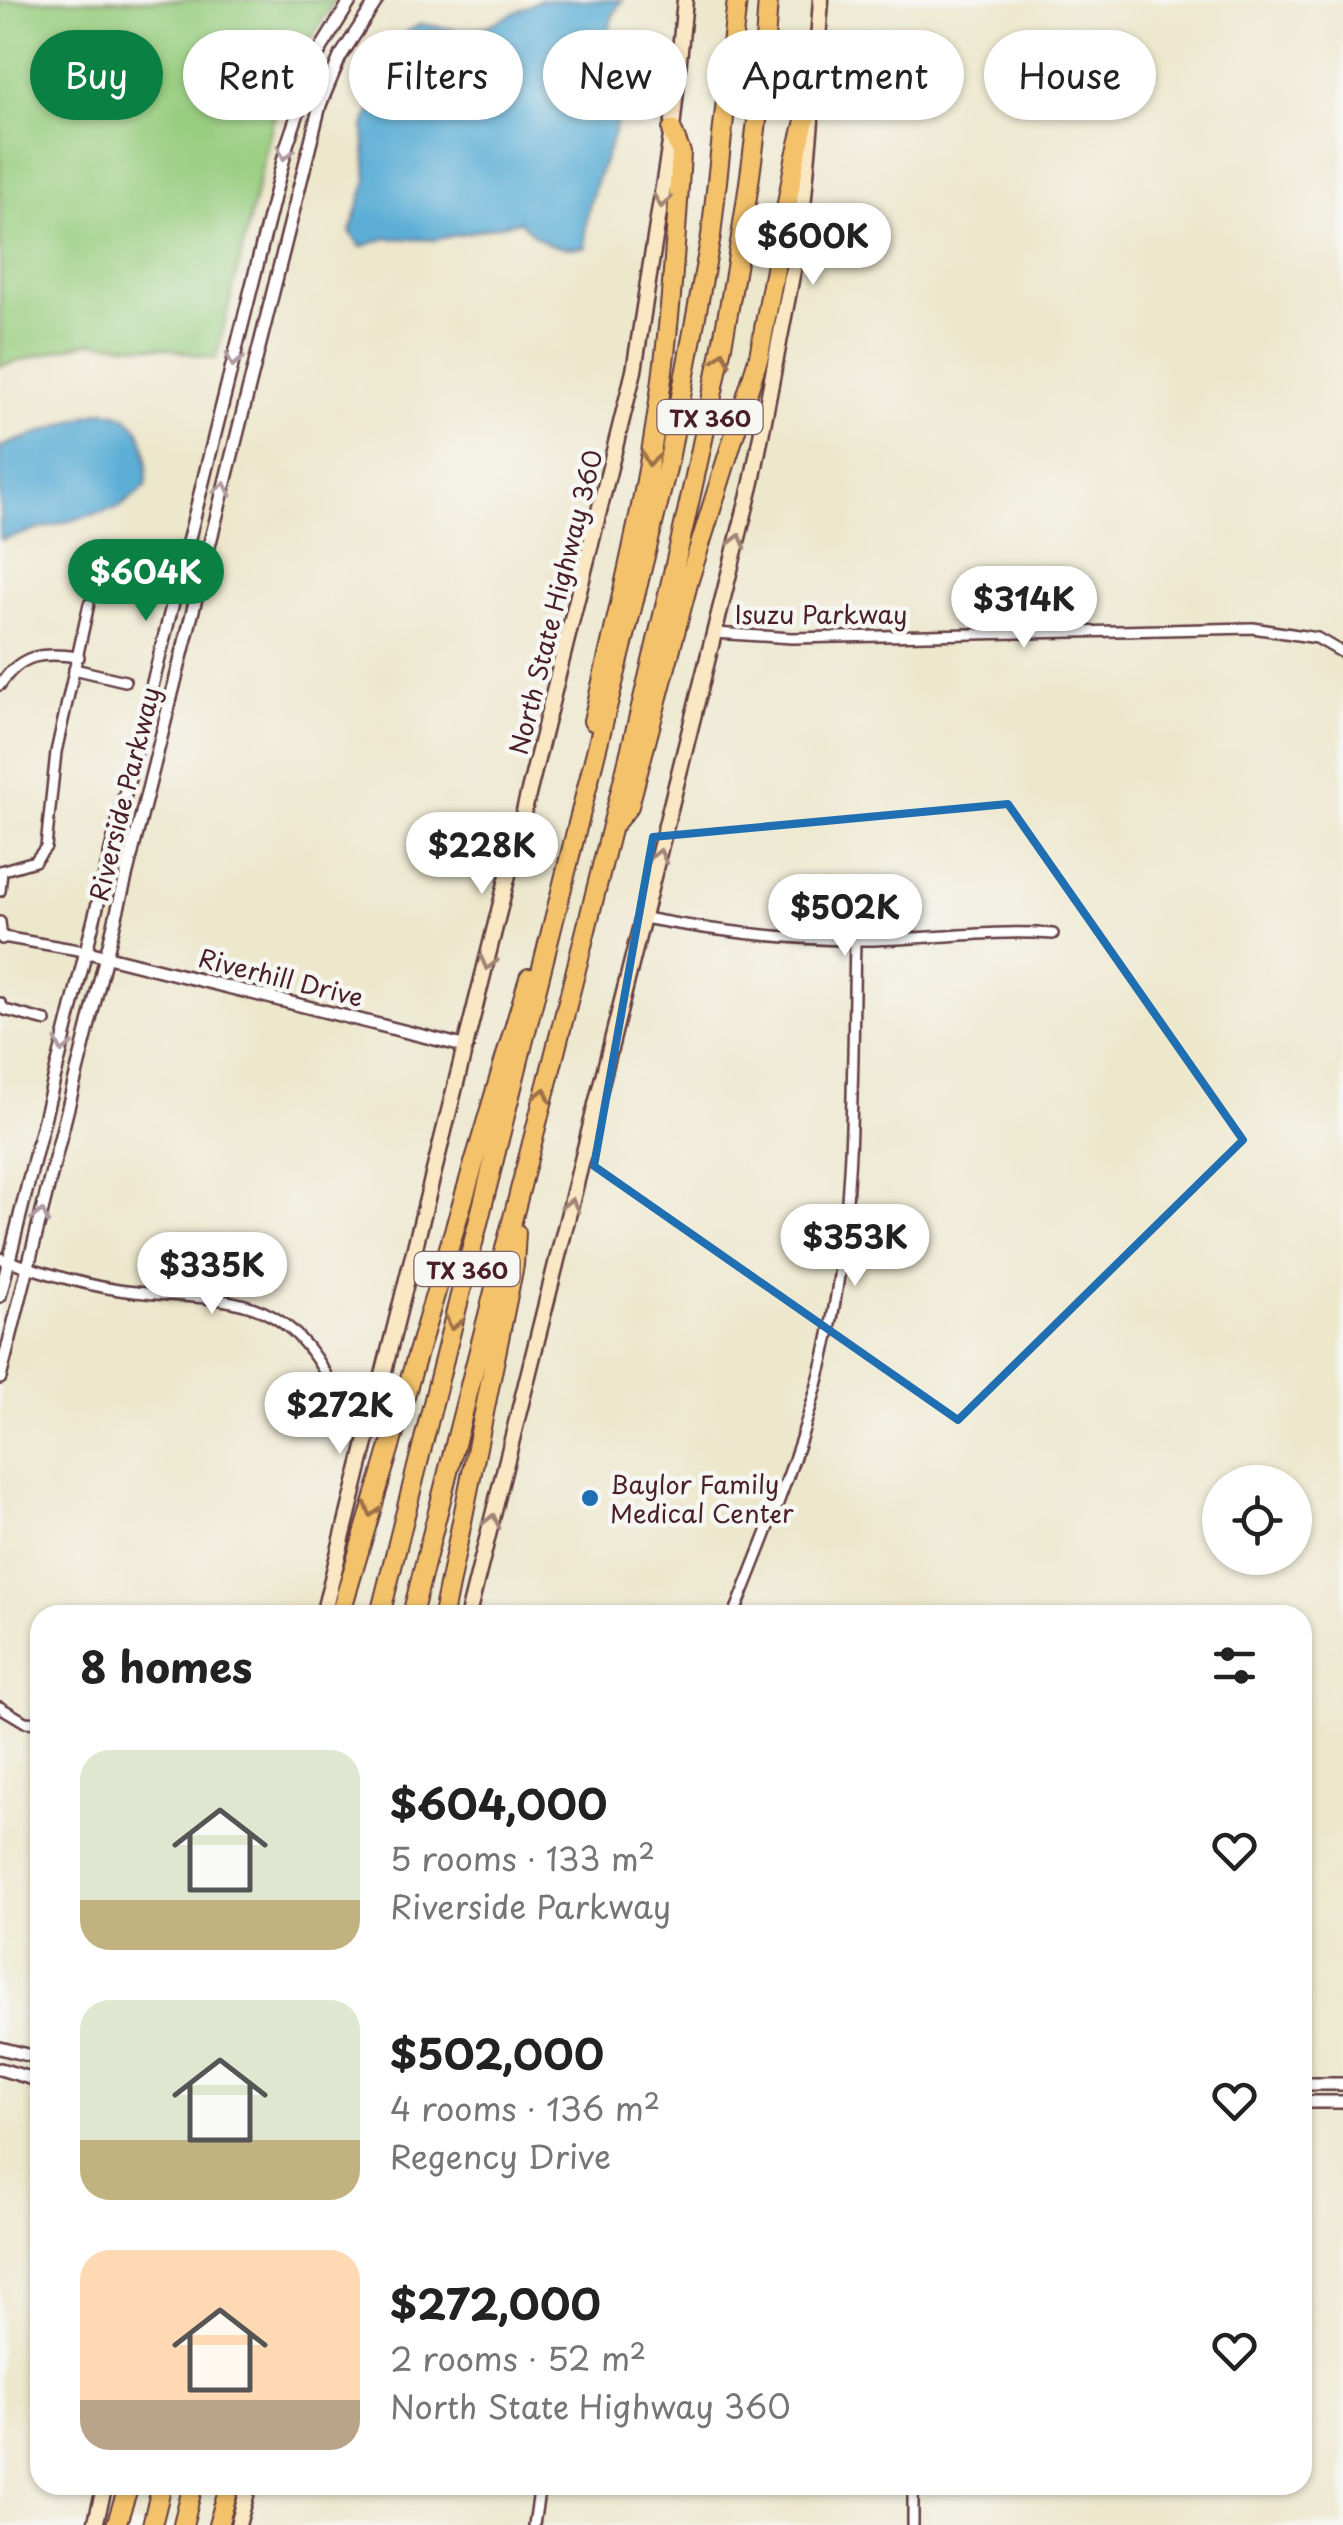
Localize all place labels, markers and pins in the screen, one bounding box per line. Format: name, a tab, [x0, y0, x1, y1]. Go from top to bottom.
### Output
pin: $600K	[743, 203, 883, 288]
pin: $604K	[76, 539, 216, 624]
pin: $314K	[954, 566, 1094, 651]
pin: $228K	[412, 812, 552, 897]
pin: $502K	[775, 874, 915, 959]
pin: $353K	[785, 1204, 925, 1289]
pin: $335K	[142, 1232, 282, 1317]
pin: $272K	[270, 1372, 410, 1457]
place label: Baylor Family Medical Center	[610, 1465, 794, 1532]
marker: Baylor Family Medical Center	[579, 1487, 601, 1509]

